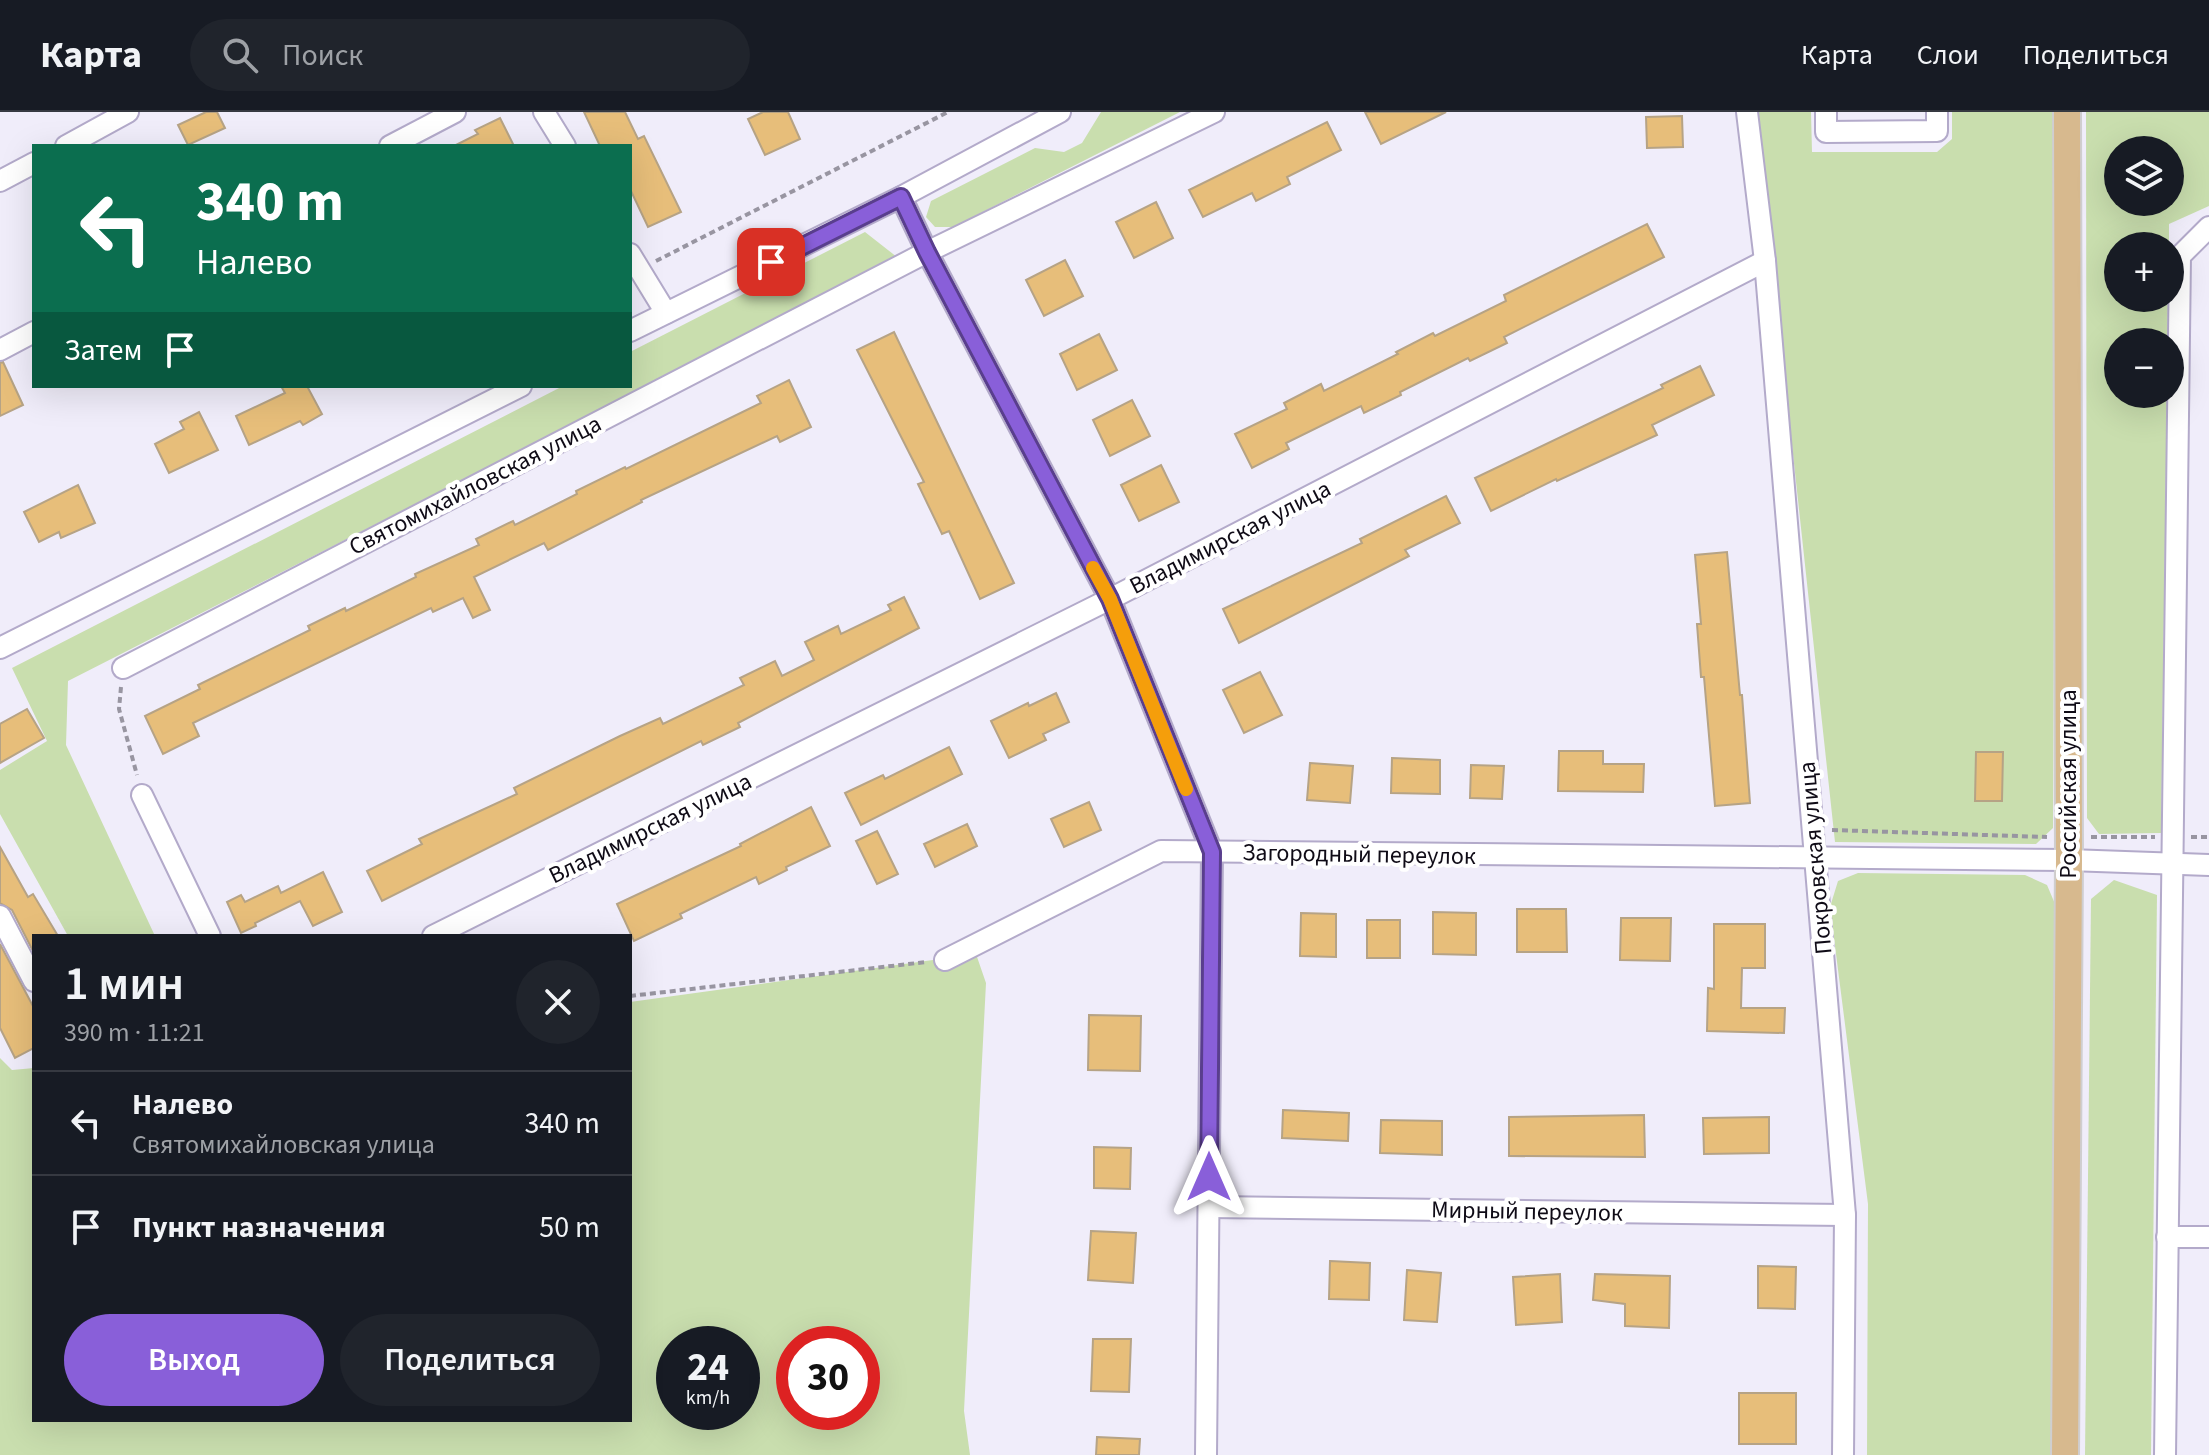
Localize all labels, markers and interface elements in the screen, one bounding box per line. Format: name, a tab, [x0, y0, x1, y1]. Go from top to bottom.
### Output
search box	[190, 19, 750, 91]
text: Карта	[40, 28, 142, 82]
icon: search	[218, 33, 262, 77]
text: Поиск	[282, 34, 363, 77]
text: Карта	[1801, 35, 1873, 75]
text: Слои	[1917, 35, 1979, 75]
text: Поделиться	[2023, 35, 2169, 75]
map controls	[2104, 136, 2184, 408]
button: layers	[2104, 136, 2184, 216]
text: 340 m	[196, 163, 344, 242]
icon: left	[64, 176, 168, 280]
pin	[737, 228, 805, 296]
button: +	[2104, 232, 2184, 312]
text: Налево	[196, 237, 312, 288]
icon: arrive	[749, 240, 793, 284]
icon: arrive	[158, 328, 202, 372]
button: −	[2104, 328, 2184, 408]
text: Затем	[64, 329, 142, 372]
street label: Святомихайловская улица	[343, 406, 608, 564]
street label: Владимирская улица	[1123, 471, 1337, 603]
street label: Российская улица	[2051, 689, 2086, 879]
street label: Покровская улица	[1790, 760, 1841, 956]
street label: Владимирская улица	[543, 764, 758, 893]
street label: Загородный переулок	[1242, 835, 1476, 874]
text: 1 мин	[64, 950, 184, 1018]
button: close	[516, 960, 600, 1044]
text: 390 m · 11:21	[64, 1014, 205, 1051]
text: Налево	[132, 1083, 233, 1126]
icon: left	[64, 1101, 108, 1145]
text: 340 m	[524, 1102, 600, 1145]
text: Святомихайловская улица	[132, 1126, 435, 1163]
position arrow	[1167, 1135, 1251, 1219]
street label: Мирный переулок	[1431, 1192, 1623, 1231]
icon: arrive	[64, 1205, 108, 1249]
text: Пункт назначения	[132, 1206, 386, 1249]
text: 50 m	[539, 1206, 600, 1249]
button: Выход	[64, 1314, 324, 1406]
button: Поделиться	[340, 1314, 600, 1406]
speed limit sign: 30	[776, 1326, 880, 1430]
text: 24	[687, 1339, 729, 1396]
text: km/h	[686, 1384, 730, 1412]

